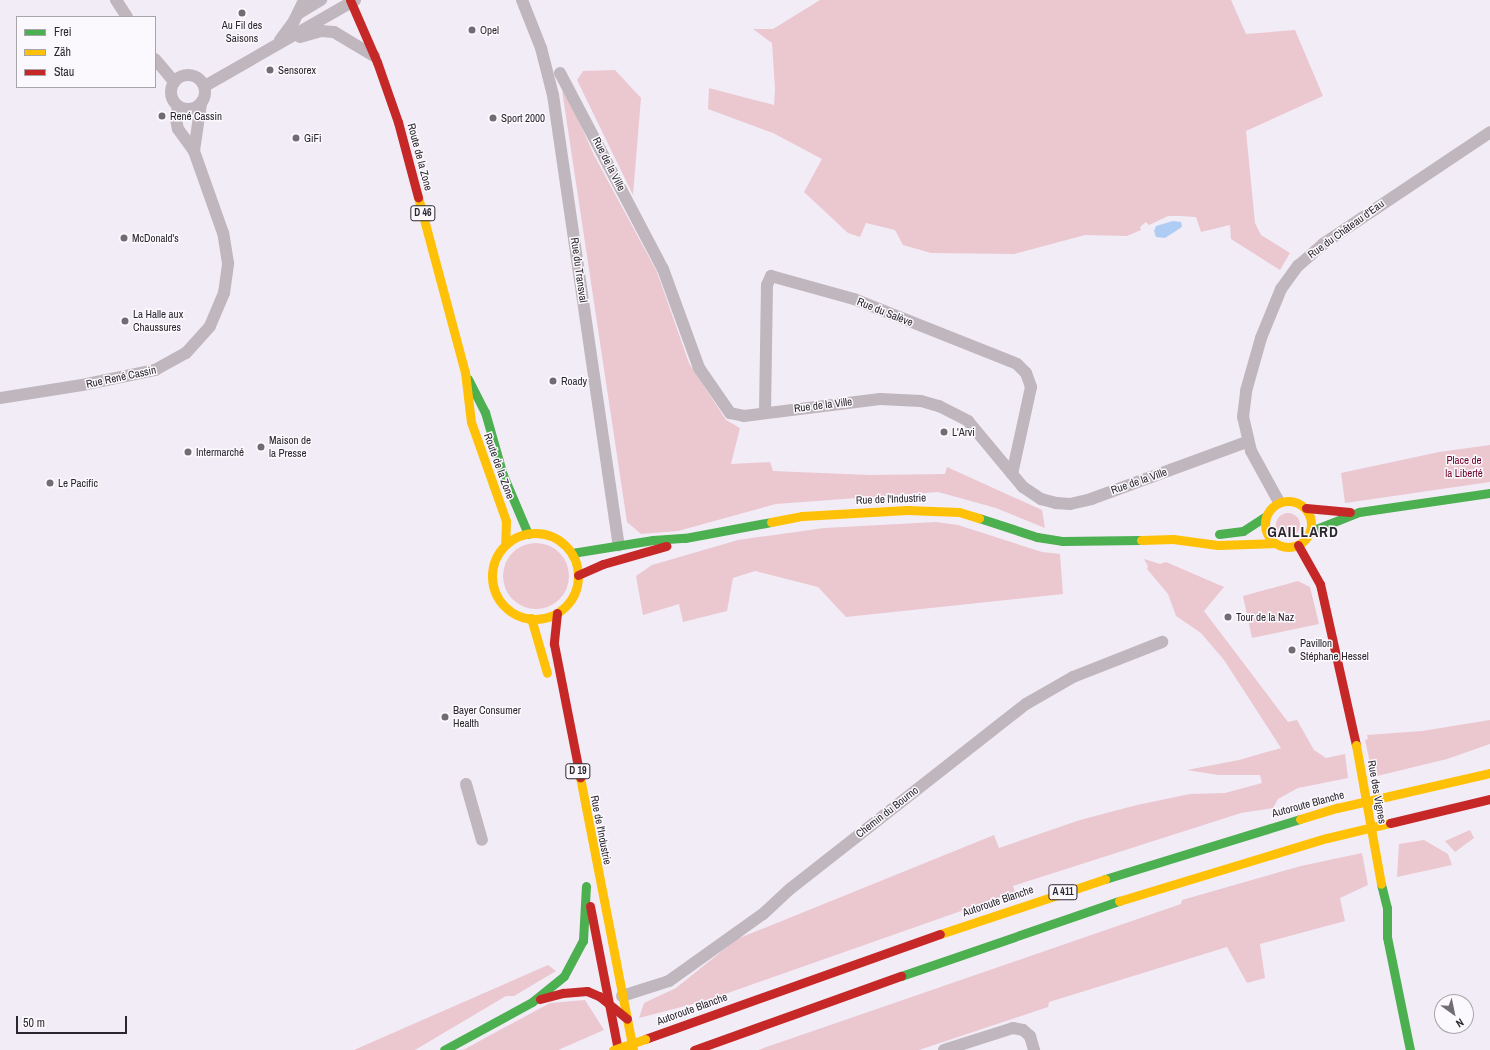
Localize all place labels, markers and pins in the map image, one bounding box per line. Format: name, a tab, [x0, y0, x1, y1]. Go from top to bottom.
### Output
marker: Au Fil des Saisons	[237, 8, 247, 18]
place label: Au Fil des Saisons	[222, 19, 262, 45]
place label: Opel	[480, 23, 499, 37]
marker: Opel	[467, 25, 477, 35]
place label: Sensorex	[278, 63, 316, 77]
marker: Sensorex	[265, 65, 275, 75]
place label: René Cassin	[170, 109, 222, 123]
marker: René Cassin	[157, 111, 167, 121]
place label: Sport 2000	[501, 111, 545, 125]
marker: Sport 2000	[488, 113, 498, 123]
place label: GiFi	[304, 131, 322, 145]
marker: GiFi	[291, 133, 301, 143]
place label: McDonald's	[132, 231, 179, 245]
marker: McDonald's	[119, 233, 129, 243]
place label: La Halle aux Chaussures	[133, 308, 183, 334]
marker: La Halle aux Chaussures	[120, 316, 130, 326]
place label: Roady	[561, 374, 587, 388]
marker: Roady	[548, 376, 558, 386]
place label: L'Arvi	[952, 425, 975, 439]
marker: L'Arvi	[939, 427, 949, 437]
place label: Maison de la Presse	[269, 434, 311, 460]
marker: Maison de la Presse	[256, 442, 266, 452]
place label: Intermarché	[196, 445, 244, 459]
marker: Intermarché	[183, 447, 193, 457]
place label: Le Pacific	[58, 476, 98, 490]
marker: Le Pacific	[45, 478, 55, 488]
place label: Tour de la Naz	[1236, 610, 1294, 624]
marker: Tour de la Naz	[1223, 612, 1233, 622]
place label: Pavillon Stéphane Hessel	[1300, 637, 1369, 663]
marker: Pavillon Stéphane Hessel	[1287, 645, 1297, 655]
place label: Bayer Consumer Health	[453, 704, 521, 730]
marker: Bayer Consumer Health	[440, 712, 450, 722]

